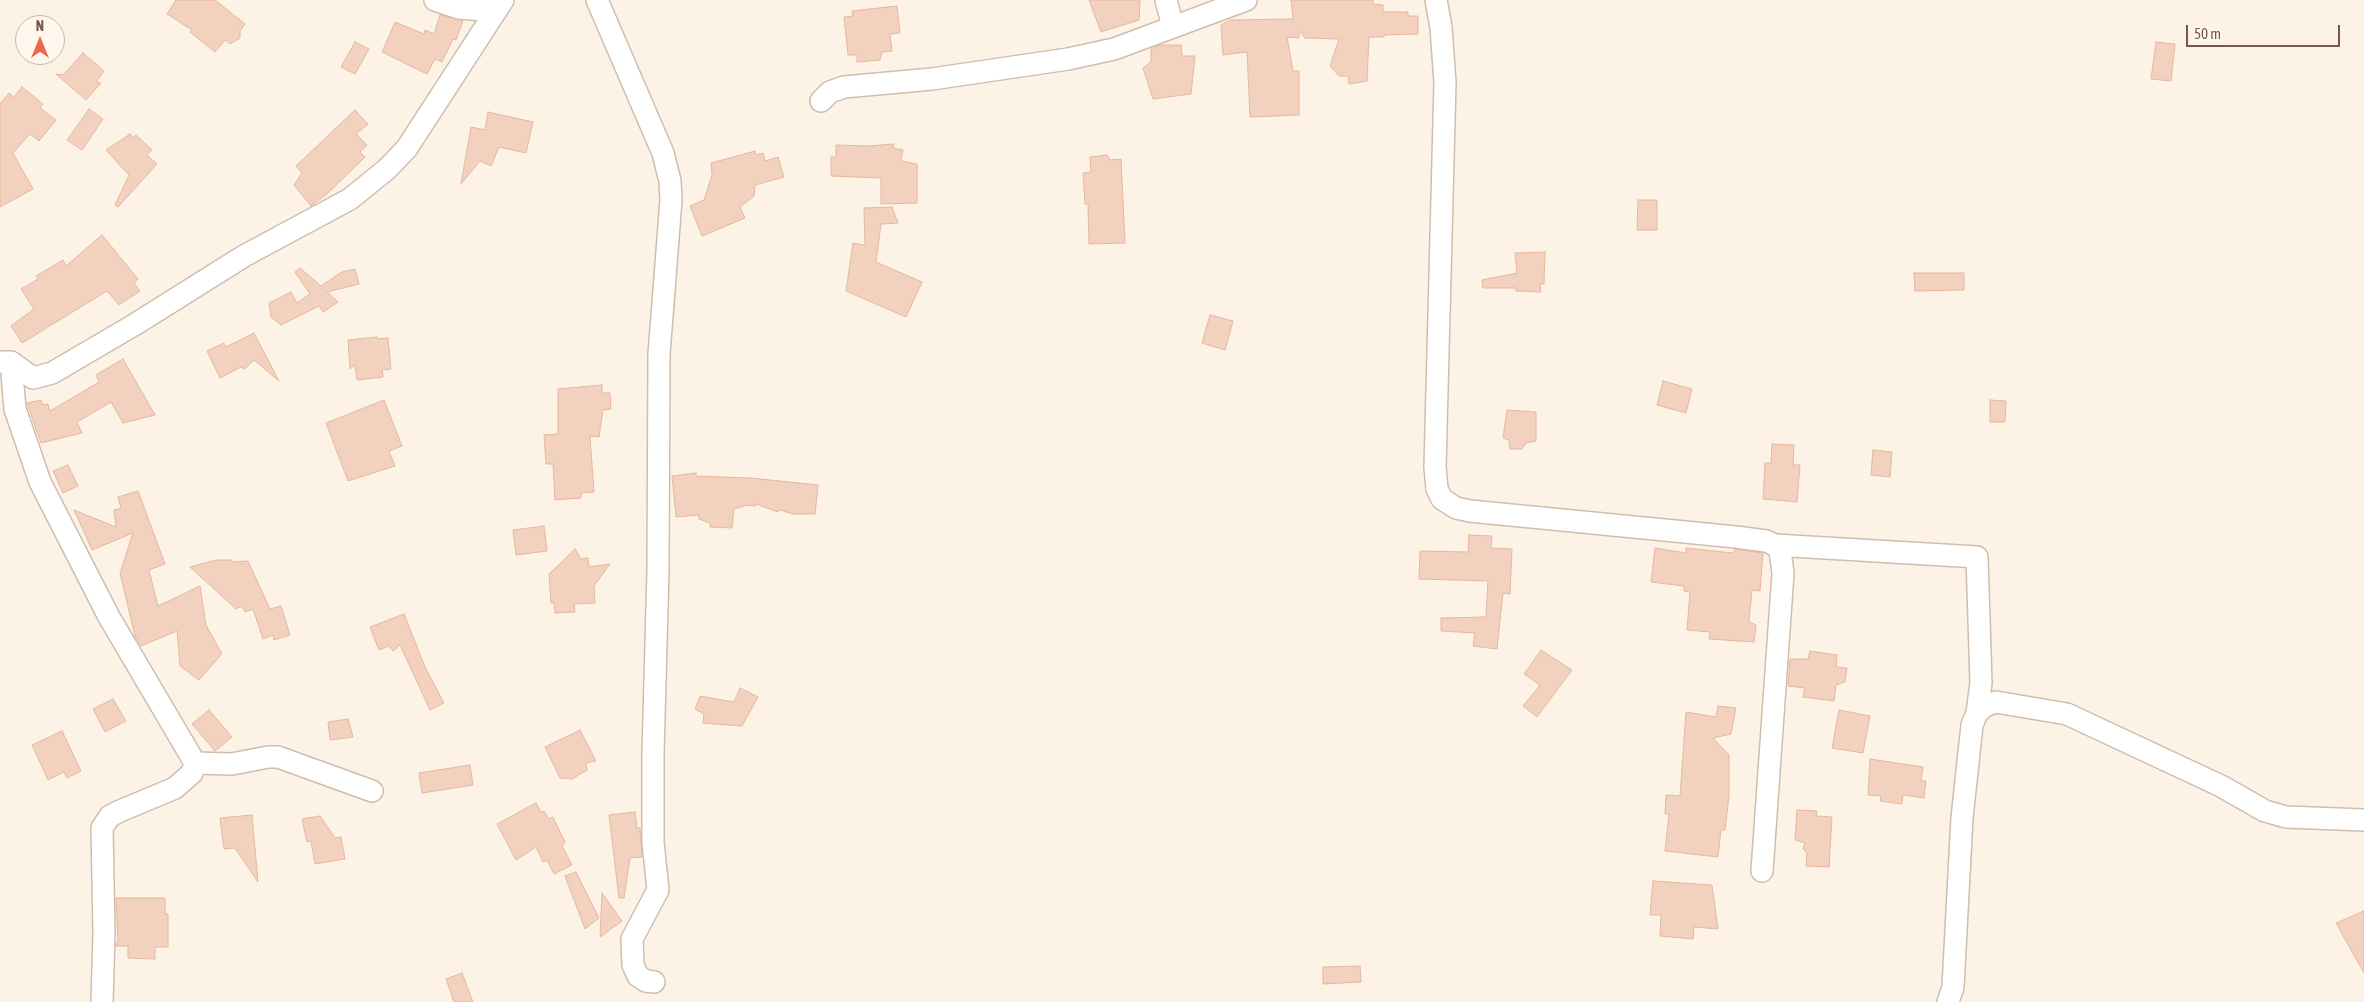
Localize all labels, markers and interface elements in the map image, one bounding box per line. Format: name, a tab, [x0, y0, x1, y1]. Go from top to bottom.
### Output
north arrow	[15, 15, 65, 65]
scale bar	[2189, 15, 2343, 47]
text: N	[36, 18, 44, 34]
text: 50 m	[2194, 25, 2221, 42]

